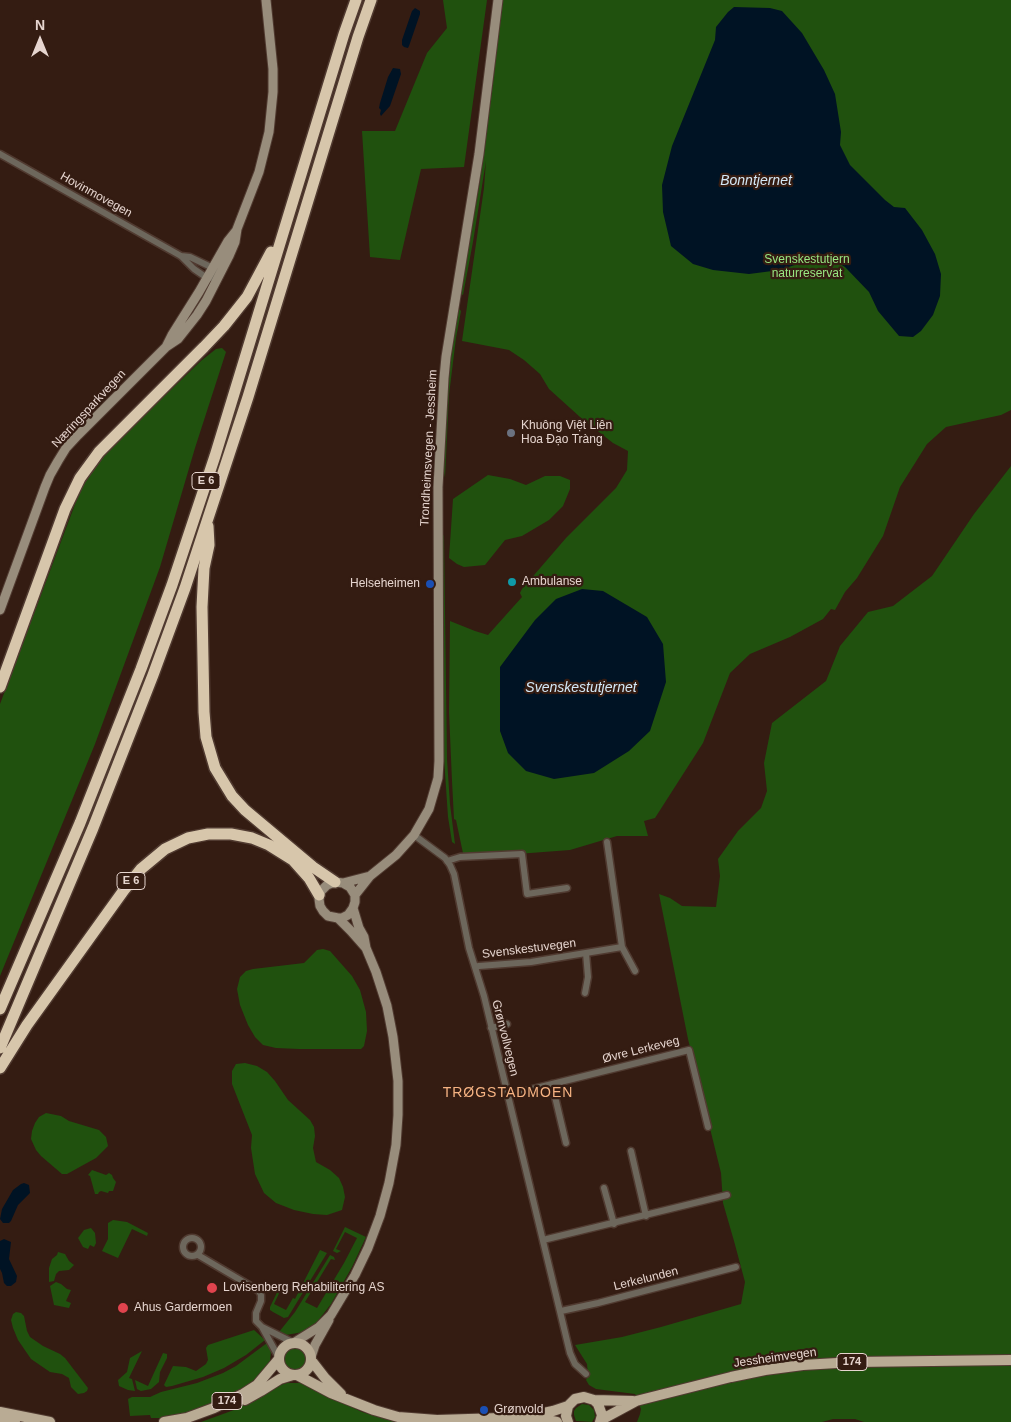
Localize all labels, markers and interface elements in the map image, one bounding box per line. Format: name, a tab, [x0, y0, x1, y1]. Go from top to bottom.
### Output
north arrow	[15, 15, 65, 65]
text: N	[35, 17, 45, 33]
street label: Hovinmovegen	[58, 169, 134, 221]
water label: Bonntjernet	[720, 173, 792, 189]
park label: Svenskestutjern naturreservat	[764, 253, 850, 281]
street label: Næringsparkvegen	[49, 367, 129, 451]
street label: Trondheimsvegen - Jessheim	[418, 369, 440, 527]
place label: Khuông Việt Liên Hoa Đạo Tràng	[521, 419, 612, 447]
marker: Khuông Việt Liên Hoa Đạo Tràng	[505, 427, 517, 439]
road number: E 6	[192, 472, 220, 490]
place label: Ambulanse	[522, 575, 582, 589]
marker: Ambulanse	[506, 576, 518, 588]
place label: Helseheimen	[350, 577, 420, 591]
marker: Helseheimen	[424, 578, 436, 590]
water label: Svenskestutjernet	[525, 680, 637, 696]
road number: E 6	[117, 872, 145, 889]
street label: Svenskestuvegen	[481, 936, 577, 962]
street label: Grønvollvegen	[489, 998, 521, 1078]
street label: Øvre Lerkeveg	[601, 1033, 681, 1067]
district label: TRØGSTADMOEN	[441, 1085, 575, 1101]
street label: Lerkelunden	[612, 1264, 680, 1294]
marker: Lovisenberg Rehabilitering AS	[205, 1281, 219, 1295]
place label: Lovisenberg Rehabilitering AS	[223, 1281, 384, 1295]
marker: Ahus Gardermoen	[116, 1301, 130, 1315]
place label: Ahus Gardermoen	[134, 1301, 232, 1315]
street label: Jessheimvegen	[733, 1345, 817, 1371]
road number: 174	[837, 1354, 867, 1370]
road number: 174	[212, 1392, 242, 1410]
place label: Grønvold	[494, 1403, 543, 1417]
marker: Grønvold	[478, 1404, 490, 1416]

